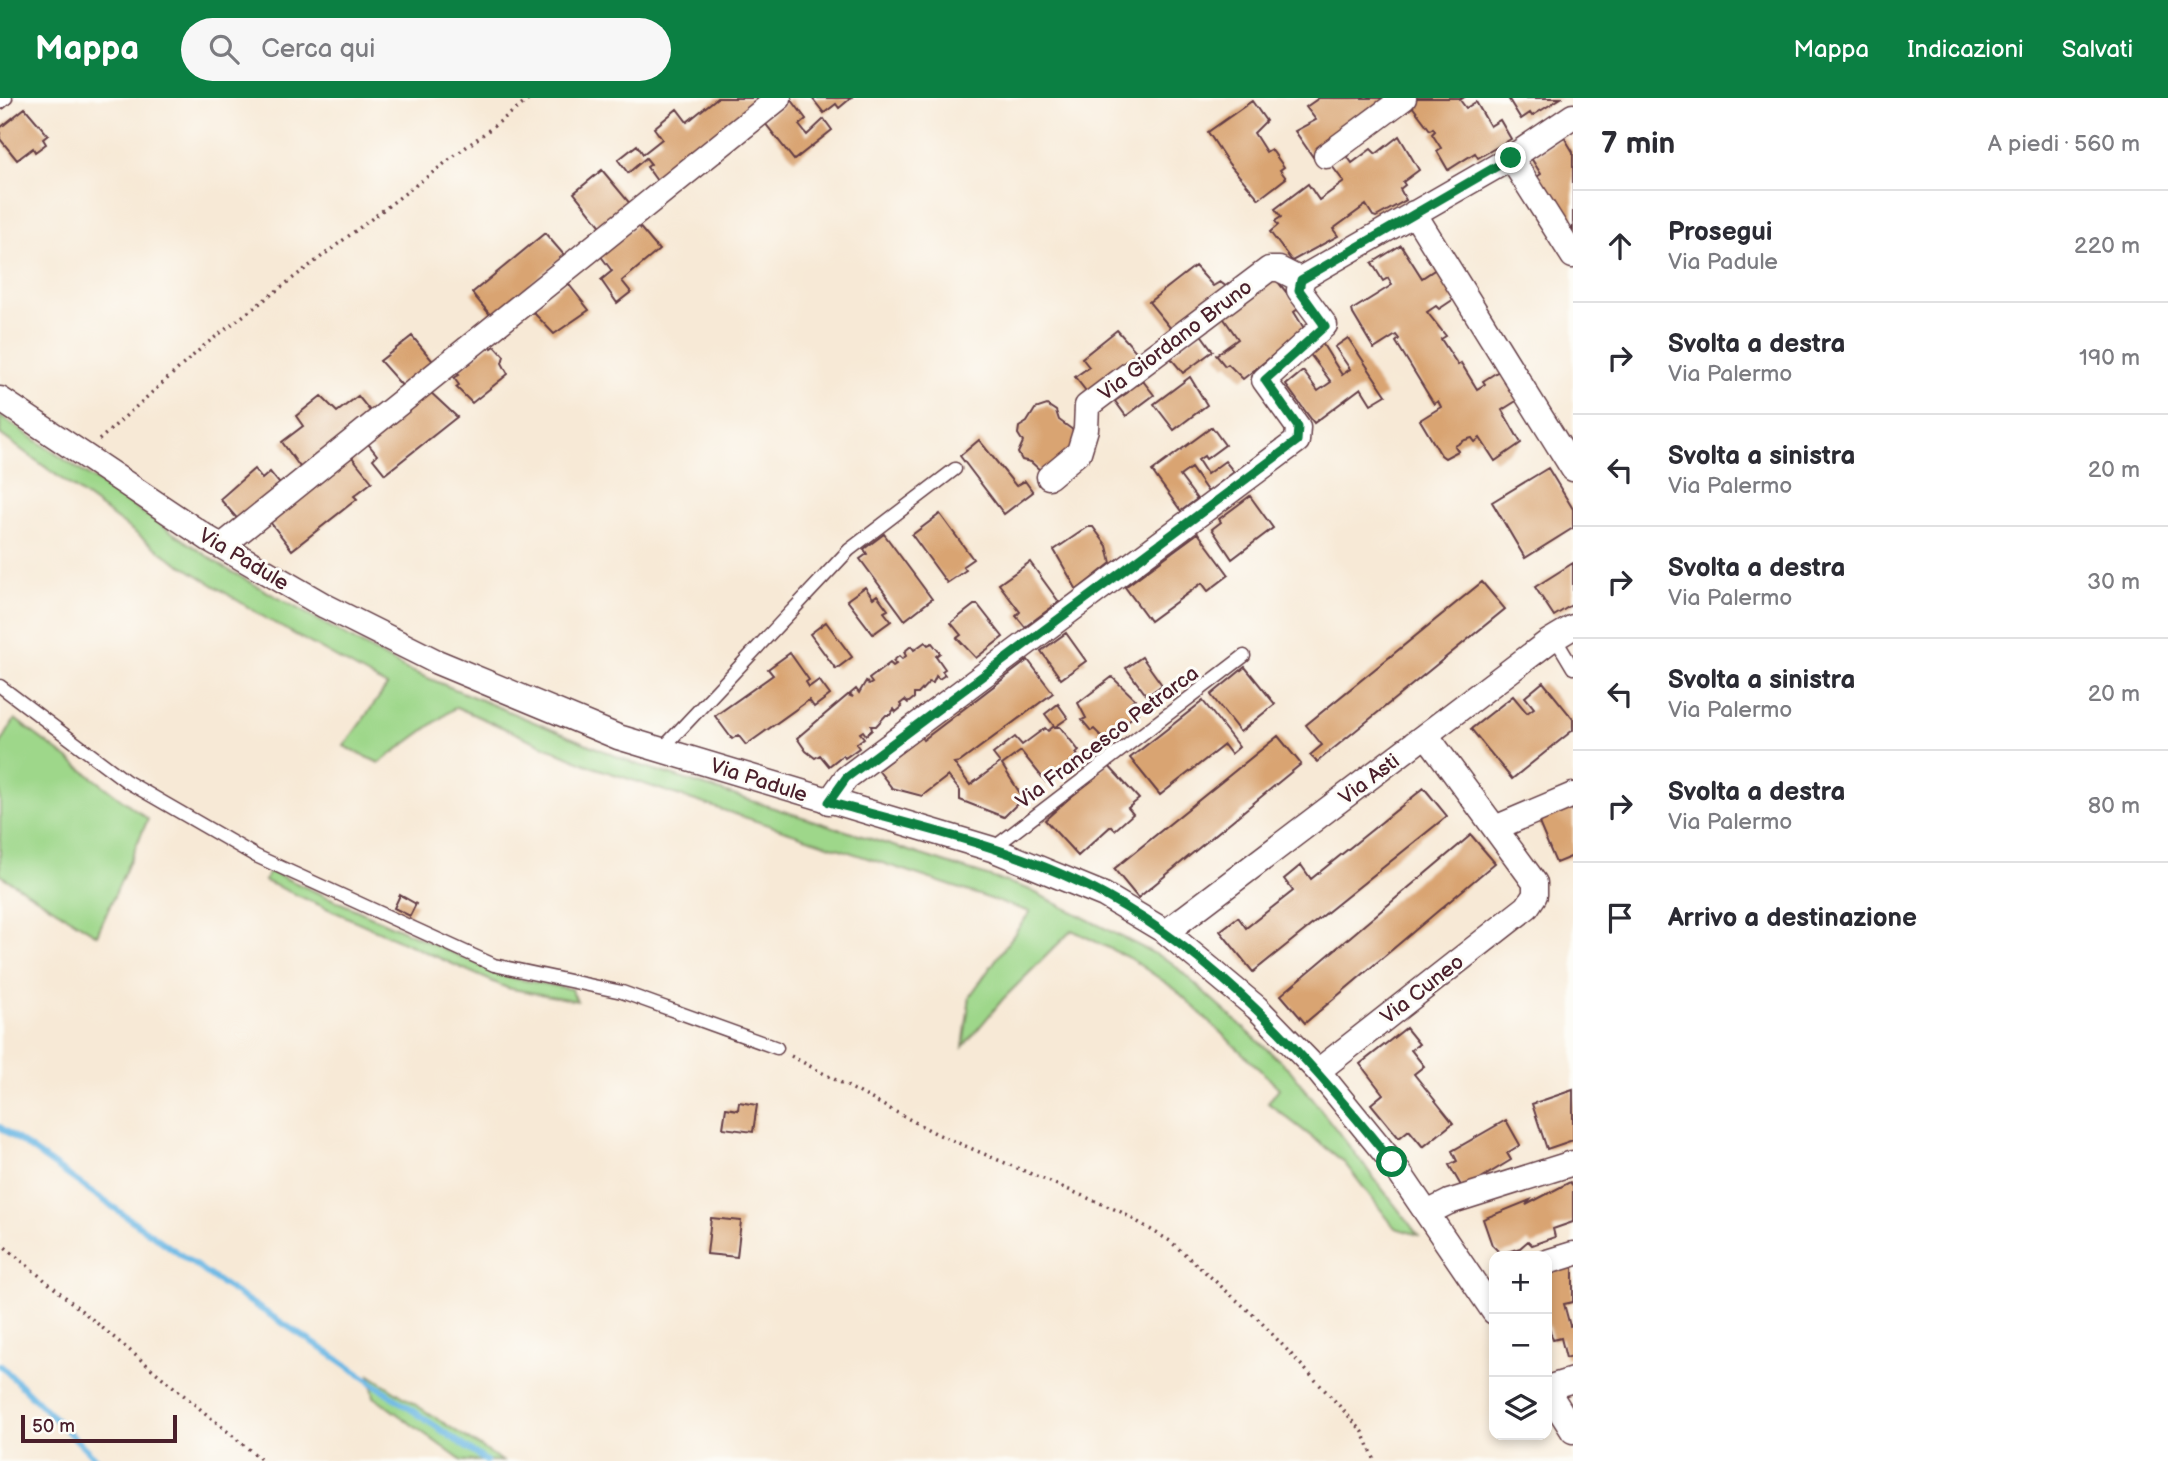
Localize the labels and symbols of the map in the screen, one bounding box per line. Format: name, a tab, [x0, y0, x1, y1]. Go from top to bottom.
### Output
route end	[1495, 142, 1526, 173]
street label: Via Giordano Bruno	[1094, 274, 1257, 406]
street label: Via Padule	[194, 523, 293, 596]
street label: Via Francesco Petrarca	[1011, 661, 1204, 814]
street label: Via Asti	[1334, 749, 1404, 810]
street label: Via Padule	[707, 753, 810, 808]
street label: Via Cuneo	[1376, 949, 1469, 1030]
route start	[1376, 1146, 1407, 1177]
scale bar	[21, 1412, 177, 1444]

